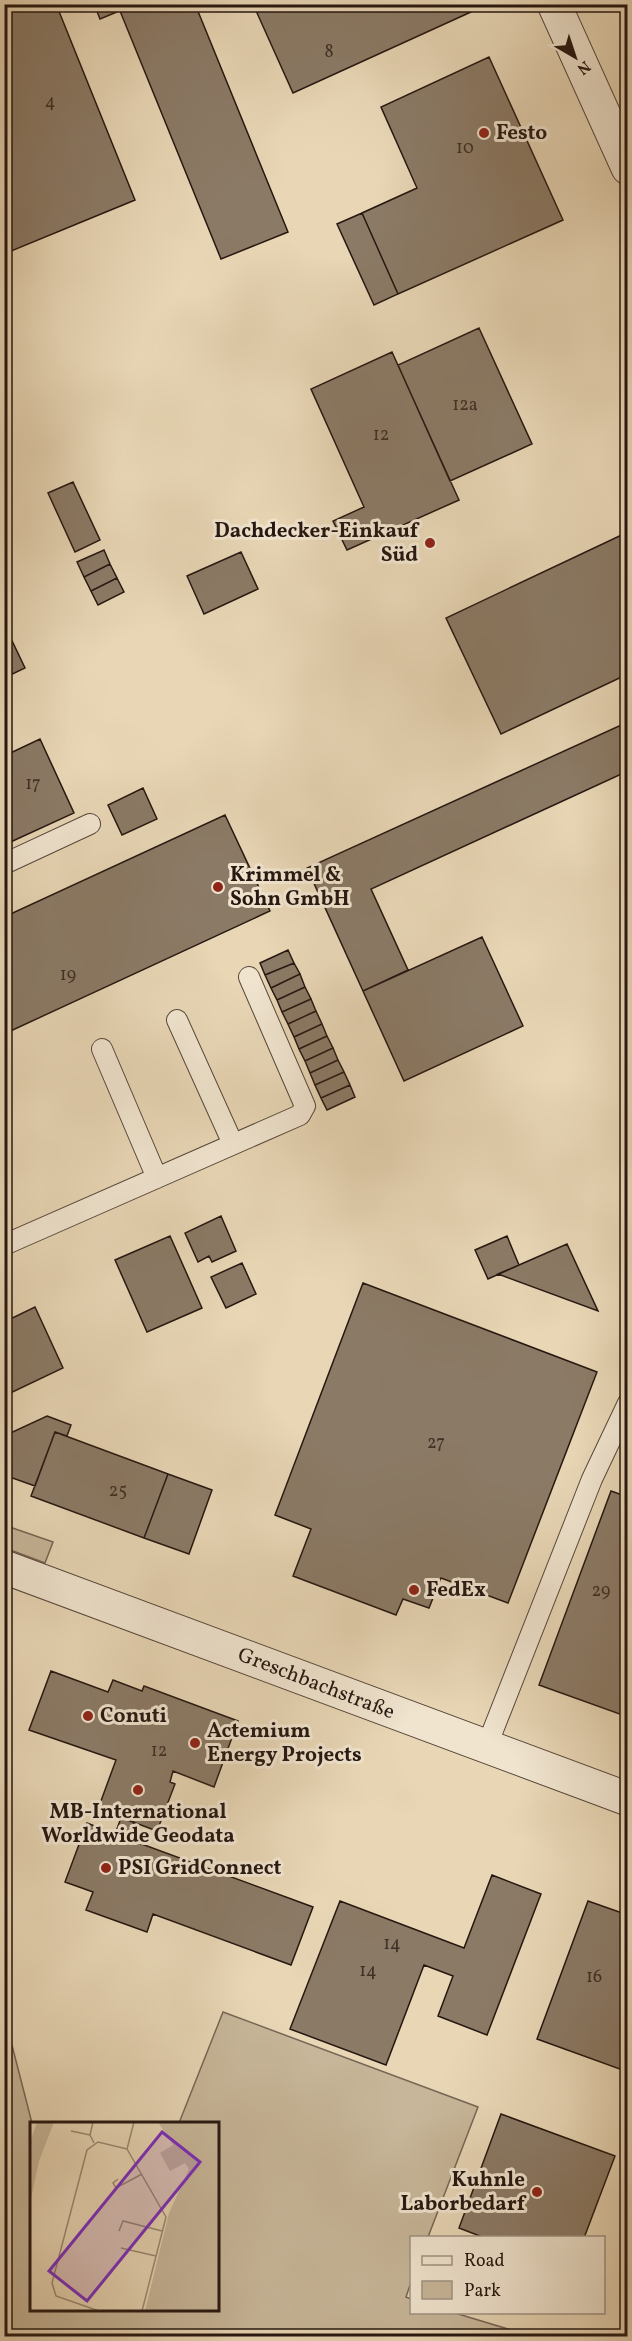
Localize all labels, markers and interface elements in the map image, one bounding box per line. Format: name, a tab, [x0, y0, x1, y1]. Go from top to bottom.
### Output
north arrow	[545, 27, 605, 87]
house number: 8	[324, 40, 334, 65]
text: N	[571, 55, 595, 80]
house number: 4	[45, 90, 55, 115]
place label: Festo	[496, 119, 547, 148]
marker: Festo	[477, 126, 491, 140]
house number: 10	[456, 136, 474, 161]
house number: 12a	[452, 393, 478, 418]
house number: 12	[373, 423, 389, 448]
place label: Dachdecker-Einkauf Süd	[214, 517, 420, 570]
marker: Dachdecker-Einkauf Süd	[423, 536, 437, 550]
house number: 17	[25, 772, 41, 797]
place label: Krimmel & Sohn GmbH	[230, 861, 350, 914]
marker: Krimmel & Sohn GmbH	[211, 880, 225, 894]
house number: 19	[60, 963, 76, 988]
house number: 27	[427, 1431, 445, 1456]
house number: 25	[109, 1479, 127, 1504]
place label: FedEx	[426, 1576, 486, 1605]
house number: 29	[592, 1579, 610, 1604]
marker: FedEx	[407, 1583, 421, 1597]
street label: Greschbachstraße	[233, 1641, 399, 1727]
place label: Conuti	[100, 1702, 167, 1731]
marker: Conuti	[81, 1709, 95, 1723]
place label: Actemium Energy Projects	[207, 1717, 362, 1770]
marker: Actemium Energy Projects	[188, 1736, 202, 1750]
house number: 12	[151, 1739, 167, 1764]
marker: MB-International Worldwide Geodata	[131, 1783, 145, 1797]
place label: MB-International Worldwide Geodata	[41, 1798, 235, 1851]
place label: PSI GridConnect	[118, 1854, 281, 1883]
marker: PSI GridConnect	[99, 1861, 113, 1875]
house number: 14	[383, 1932, 401, 1957]
house number: 14	[359, 1959, 377, 1984]
house number: 16	[586, 1965, 602, 1990]
inset map	[30, 2122, 219, 2311]
place label: Kuhnle Laborbedarf	[401, 2166, 527, 2219]
marker: Kuhnle Laborbedarf	[530, 2185, 544, 2199]
legend	[410, 2236, 605, 2314]
text: Road	[464, 2249, 505, 2274]
text: Park	[464, 2279, 501, 2304]

